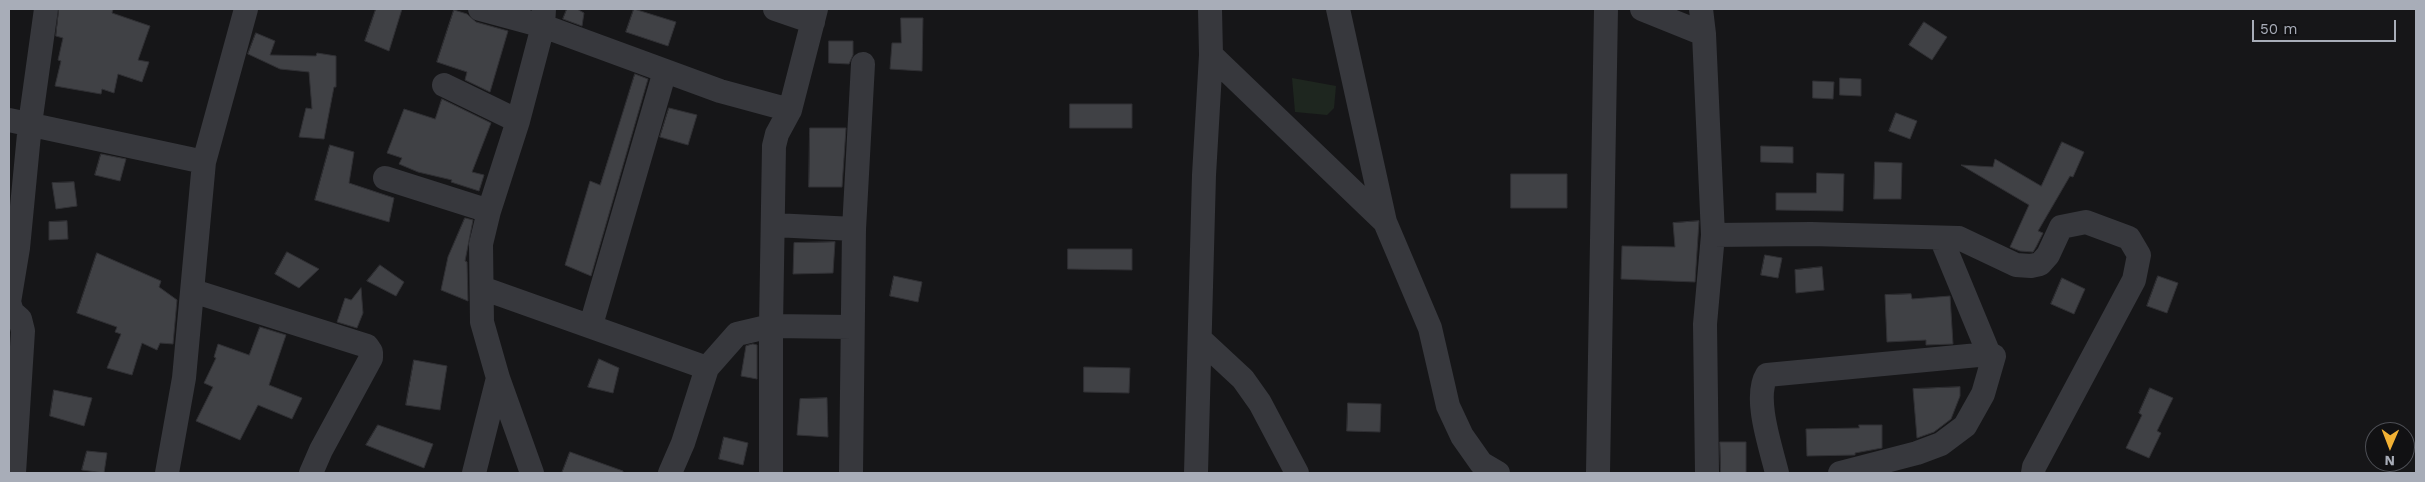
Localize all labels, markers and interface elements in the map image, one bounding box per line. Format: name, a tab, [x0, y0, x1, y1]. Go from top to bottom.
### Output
scale bar	[2255, 10, 2399, 42]
text: 50 m	[2260, 20, 2297, 38]
north arrow	[2365, 422, 2415, 472]
text: N	[2384, 453, 2395, 469]

